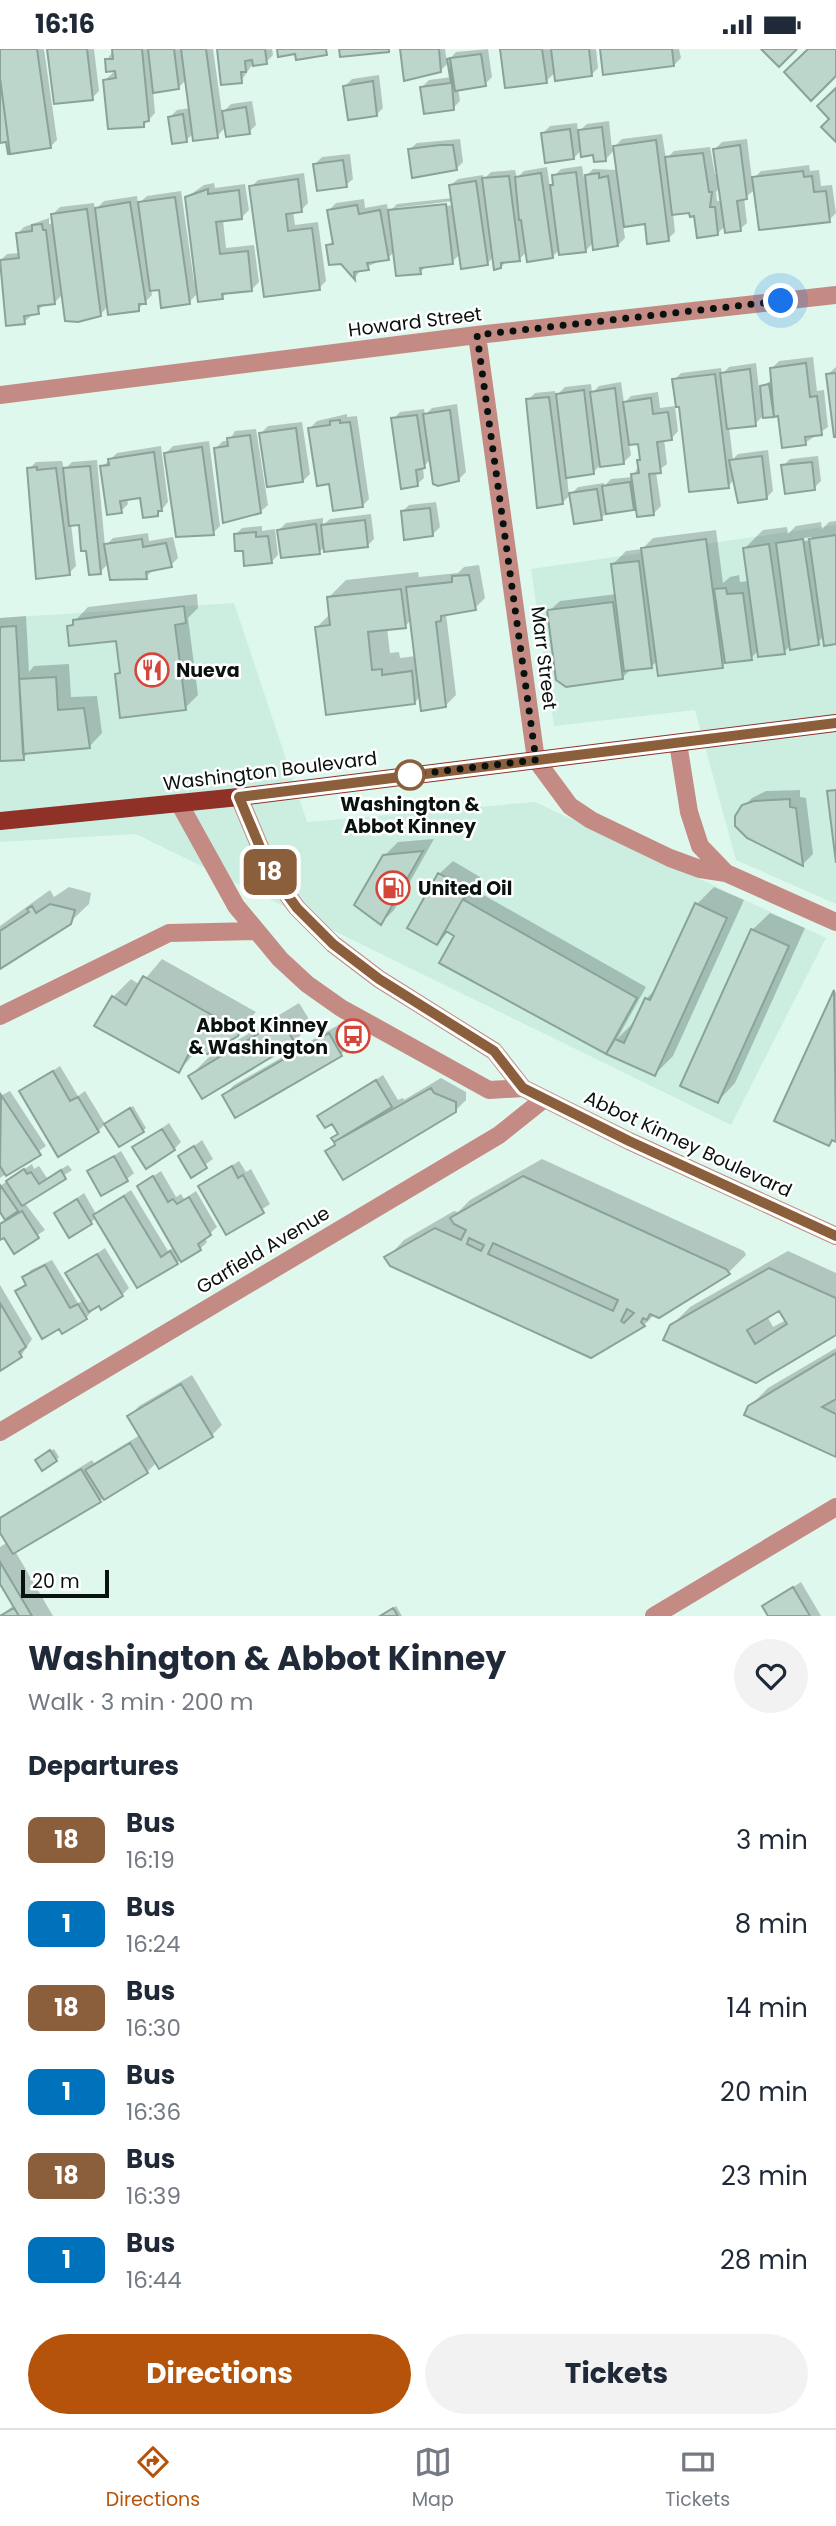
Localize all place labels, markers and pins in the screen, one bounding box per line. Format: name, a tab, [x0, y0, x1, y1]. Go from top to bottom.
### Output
restaurant icon: Nueva	[133, 651, 171, 689]
place label: Nueva	[176, 657, 240, 684]
marker: Washington & Abbot Kinney	[395, 760, 425, 790]
place label: Washington & Abbot Kinney	[340, 791, 481, 840]
fuel station icon: United Oil	[374, 869, 412, 907]
place label: United Oil	[418, 875, 512, 902]
place label: Abbot Kinney & Washington	[189, 1012, 329, 1061]
bus stop icon: Abbot Kinney & Washington	[334, 1017, 372, 1055]

